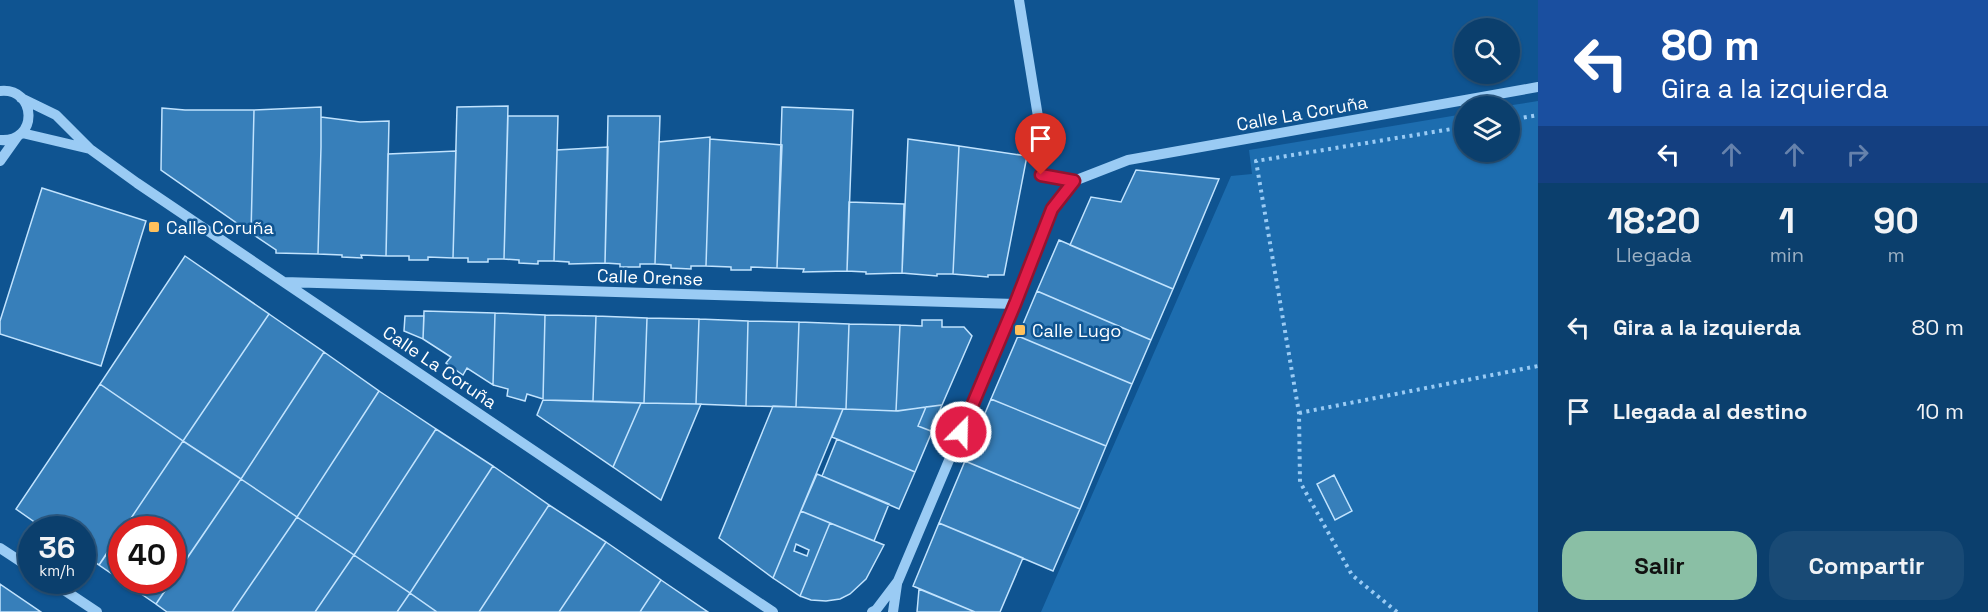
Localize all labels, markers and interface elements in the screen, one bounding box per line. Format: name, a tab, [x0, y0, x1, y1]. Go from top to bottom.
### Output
map controls	[1454, 18, 1520, 162]
button: search	[1454, 18, 1520, 84]
text: 80 m	[1661, 19, 1760, 72]
icon: left	[1562, 24, 1640, 102]
text: Gira a la izquierda	[1661, 71, 1888, 106]
street label: Calle La Coruña	[1235, 90, 1369, 136]
button: layers	[1454, 96, 1520, 162]
pin	[1015, 113, 1066, 175]
icon: arrive	[1024, 122, 1057, 155]
icon: left	[1652, 138, 1685, 171]
icon: ahead	[1715, 138, 1748, 171]
icon: ahead	[1778, 138, 1811, 171]
icon: right	[1841, 138, 1874, 171]
text: 18:20	[1607, 198, 1700, 244]
text: 1	[1779, 198, 1795, 244]
text: 90	[1873, 198, 1919, 244]
place label: Calle Coruña	[166, 216, 274, 239]
marker: Calle Coruña	[147, 220, 161, 234]
text: Llegada	[1616, 242, 1692, 268]
text: min	[1770, 242, 1804, 268]
text: m	[1887, 242, 1905, 268]
street label: Calle Orense	[596, 264, 704, 290]
icon: left	[1562, 311, 1595, 344]
text: Gira a la izquierda	[1613, 313, 1801, 341]
text: 80 m	[1912, 313, 1964, 341]
place label: Calle Lugo	[1032, 319, 1121, 342]
street label: Calle La Coruña	[379, 320, 501, 414]
marker: Calle Lugo	[1013, 323, 1027, 337]
icon: arrive	[1562, 395, 1595, 428]
text: Llegada al destino	[1613, 397, 1807, 425]
text: 10 m	[1916, 397, 1964, 425]
position arrow	[929, 400, 993, 464]
speed limit sign: 40	[108, 516, 186, 594]
text: 36	[39, 528, 75, 567]
button: Salir	[1562, 531, 1757, 600]
button: Compartir	[1769, 531, 1964, 600]
text: km/h	[39, 561, 75, 580]

